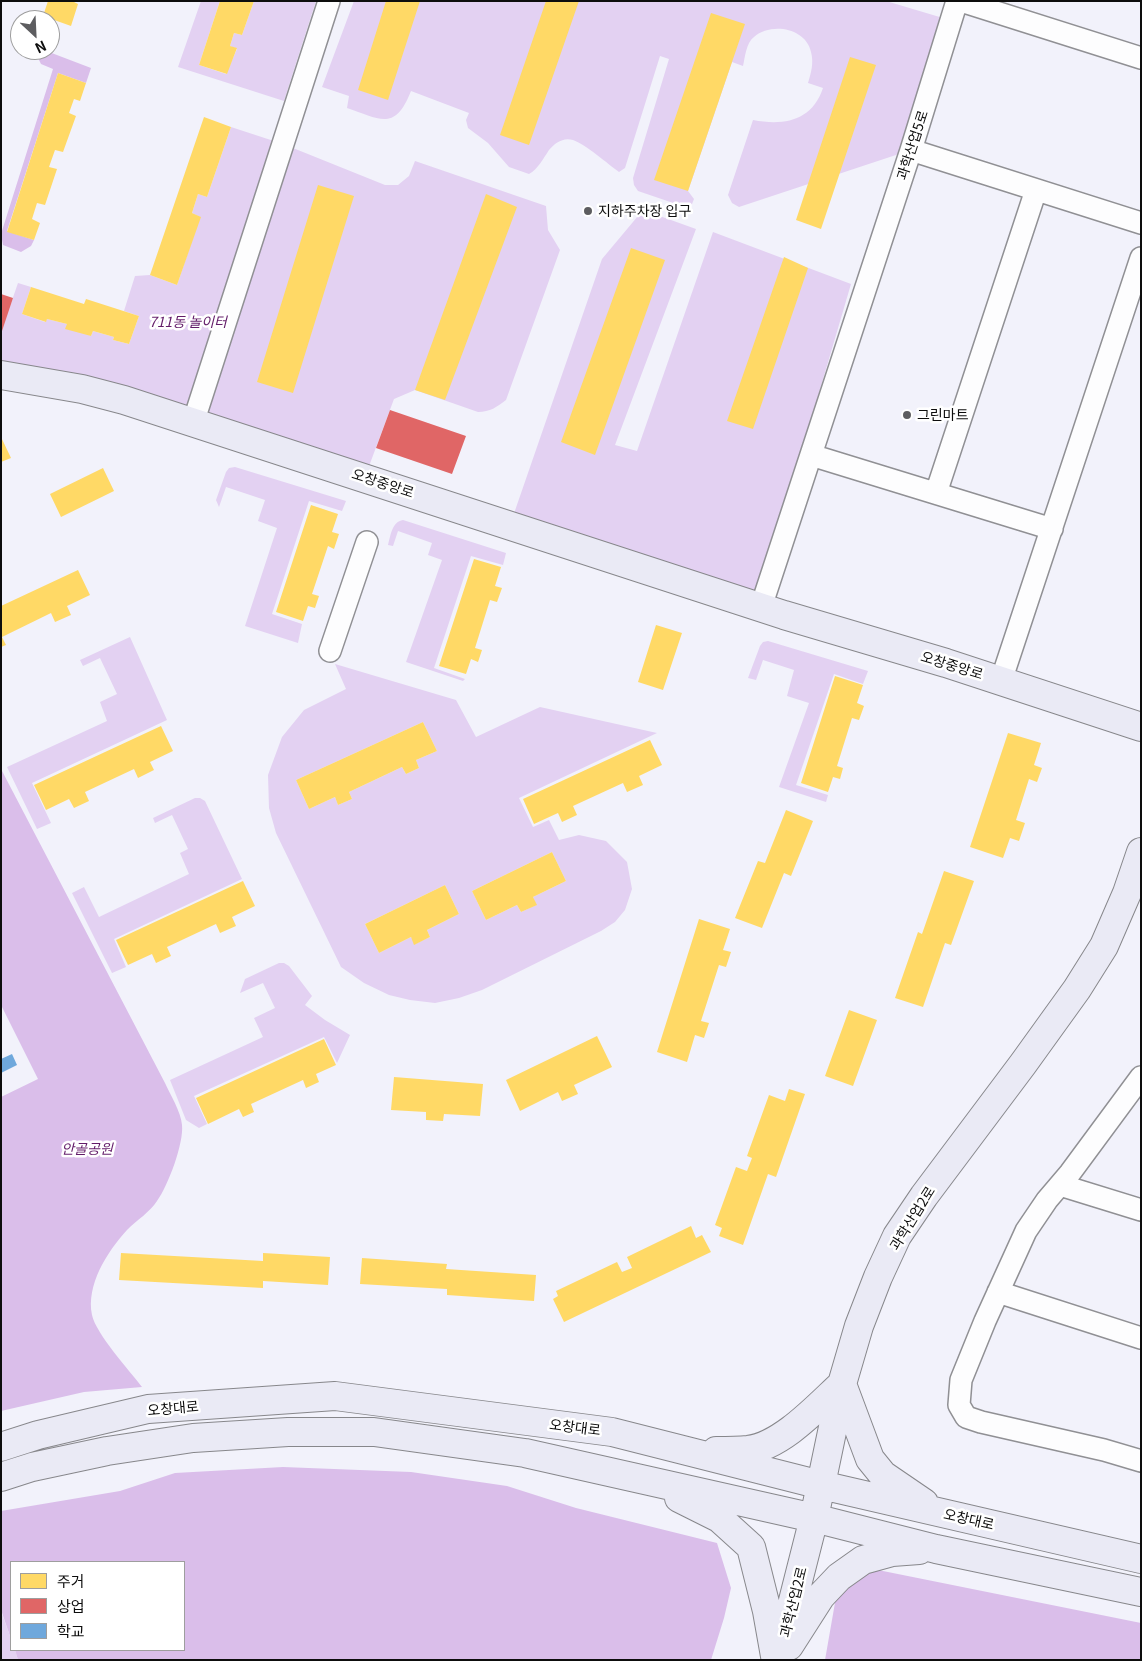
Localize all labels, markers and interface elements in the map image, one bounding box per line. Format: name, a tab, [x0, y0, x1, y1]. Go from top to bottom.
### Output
north arrow	[10, 10, 60, 60]
text: N	[32, 36, 50, 59]
street label: 과학산업5로	[893, 108, 931, 182]
place label: 지하주차장 입구	[598, 203, 691, 219]
marker: 지하주차장 입구	[582, 205, 594, 217]
park label: 711동 놀이터	[149, 314, 227, 330]
place label: 그린마트	[917, 407, 969, 423]
marker: 그린마트	[901, 409, 913, 421]
street label: 오창중앙로	[350, 465, 416, 501]
street label: 오창중앙로	[919, 648, 985, 682]
park label: 안골공원	[61, 1141, 113, 1157]
street label: 과학산업2로	[886, 1183, 938, 1253]
street label: 오창대로	[147, 1397, 199, 1419]
street label: 오창대로	[548, 1416, 602, 1438]
street label: 오창대로	[942, 1505, 996, 1533]
legend	[10, 1561, 185, 1651]
street label: 과학산업2로	[776, 1565, 810, 1639]
text: 주거	[57, 1570, 85, 1591]
text: 상업	[57, 1595, 85, 1616]
text: 학교	[57, 1620, 85, 1641]

